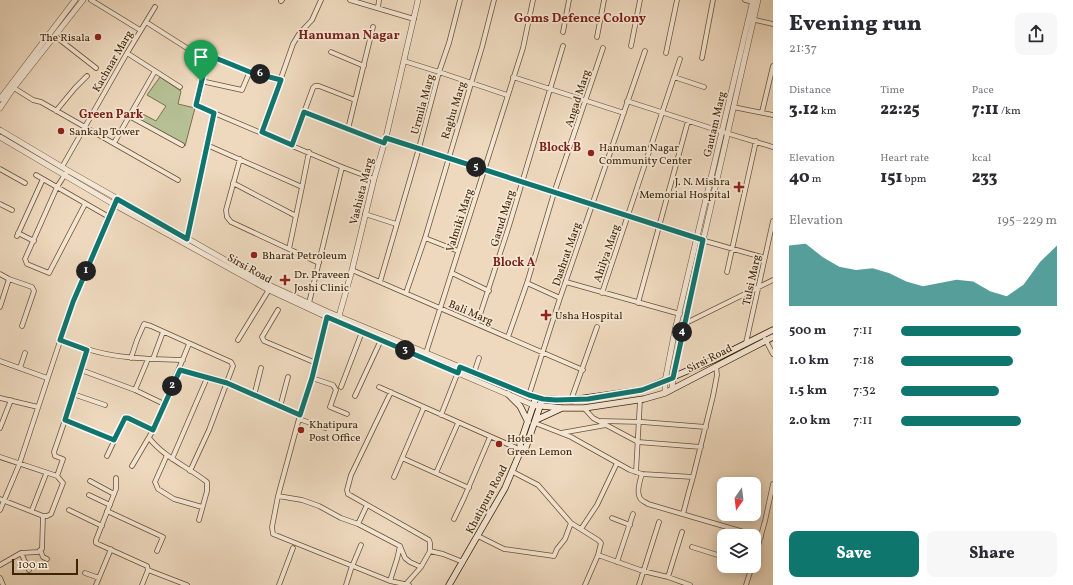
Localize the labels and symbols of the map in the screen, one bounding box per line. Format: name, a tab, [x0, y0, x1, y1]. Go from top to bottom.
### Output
district label: Goms Defence Colony	[514, 10, 647, 28]
district label: Hanuman Nagar	[298, 27, 400, 45]
street label: Kachnar Marg	[90, 28, 137, 95]
place label: The Risala	[40, 31, 91, 46]
marker: The Risala	[93, 32, 103, 42]
pin	[184, 40, 218, 81]
pin: 6	[250, 64, 270, 84]
street label: Angad Marg	[562, 67, 595, 129]
street label: Urmila Marg	[408, 72, 439, 136]
street label: Raghu Marg	[439, 79, 470, 141]
street label: Gautam Marg	[701, 90, 730, 159]
district label: Green Park	[79, 107, 144, 123]
place label: Sankalp Tower	[69, 125, 140, 140]
marker: Sankalp Tower	[56, 126, 66, 136]
district label: Block B	[539, 140, 581, 156]
place label: Hanuman Nagar Community Center	[599, 141, 692, 169]
marker: Hanuman Nagar Community Center	[586, 148, 596, 158]
street label: Vashista Marg	[347, 156, 378, 227]
pin: 5	[466, 157, 486, 177]
place label: J. N. Mishra Memorial Hospital	[639, 175, 731, 203]
marker: J. N. Mishra Memorial Hospital	[733, 181, 745, 193]
street label: Valmiki Marg	[443, 186, 478, 254]
street label: Garud Marg	[488, 188, 519, 249]
street label: Dashrat Marg	[549, 220, 585, 288]
street label: Ahilya Marg	[590, 222, 624, 285]
place label: Bharat Petroleum	[262, 249, 347, 264]
marker: Bharat Petroleum	[249, 250, 259, 260]
street label: Sirsi Road	[224, 251, 274, 288]
street label: Tulsi Marg	[740, 253, 765, 307]
district label: Block A	[493, 255, 536, 271]
pin: 1	[76, 261, 96, 281]
place label: Dr. Praveen Joshi Clinic	[294, 268, 350, 296]
marker: Dr. Praveen Joshi Clinic	[279, 274, 291, 286]
street label: Bali Marg	[446, 297, 495, 330]
marker: Usha Hospital	[540, 309, 552, 321]
place label: Usha Hospital	[555, 309, 622, 324]
pin: 4	[672, 322, 692, 342]
pin: 3	[395, 340, 415, 360]
street label: Sirsi Road	[684, 342, 735, 377]
pin: 2	[162, 376, 182, 396]
place label: Khatipura Post Office	[309, 418, 360, 446]
marker: Khatipura Post Office	[296, 425, 306, 435]
place label: Hotel Green Lemon	[507, 432, 573, 460]
marker: Hotel Green Lemon	[494, 439, 504, 449]
street label: Khatipura Road	[463, 463, 512, 537]
north arrow	[717, 477, 761, 521]
scale bar	[12, 557, 78, 576]

